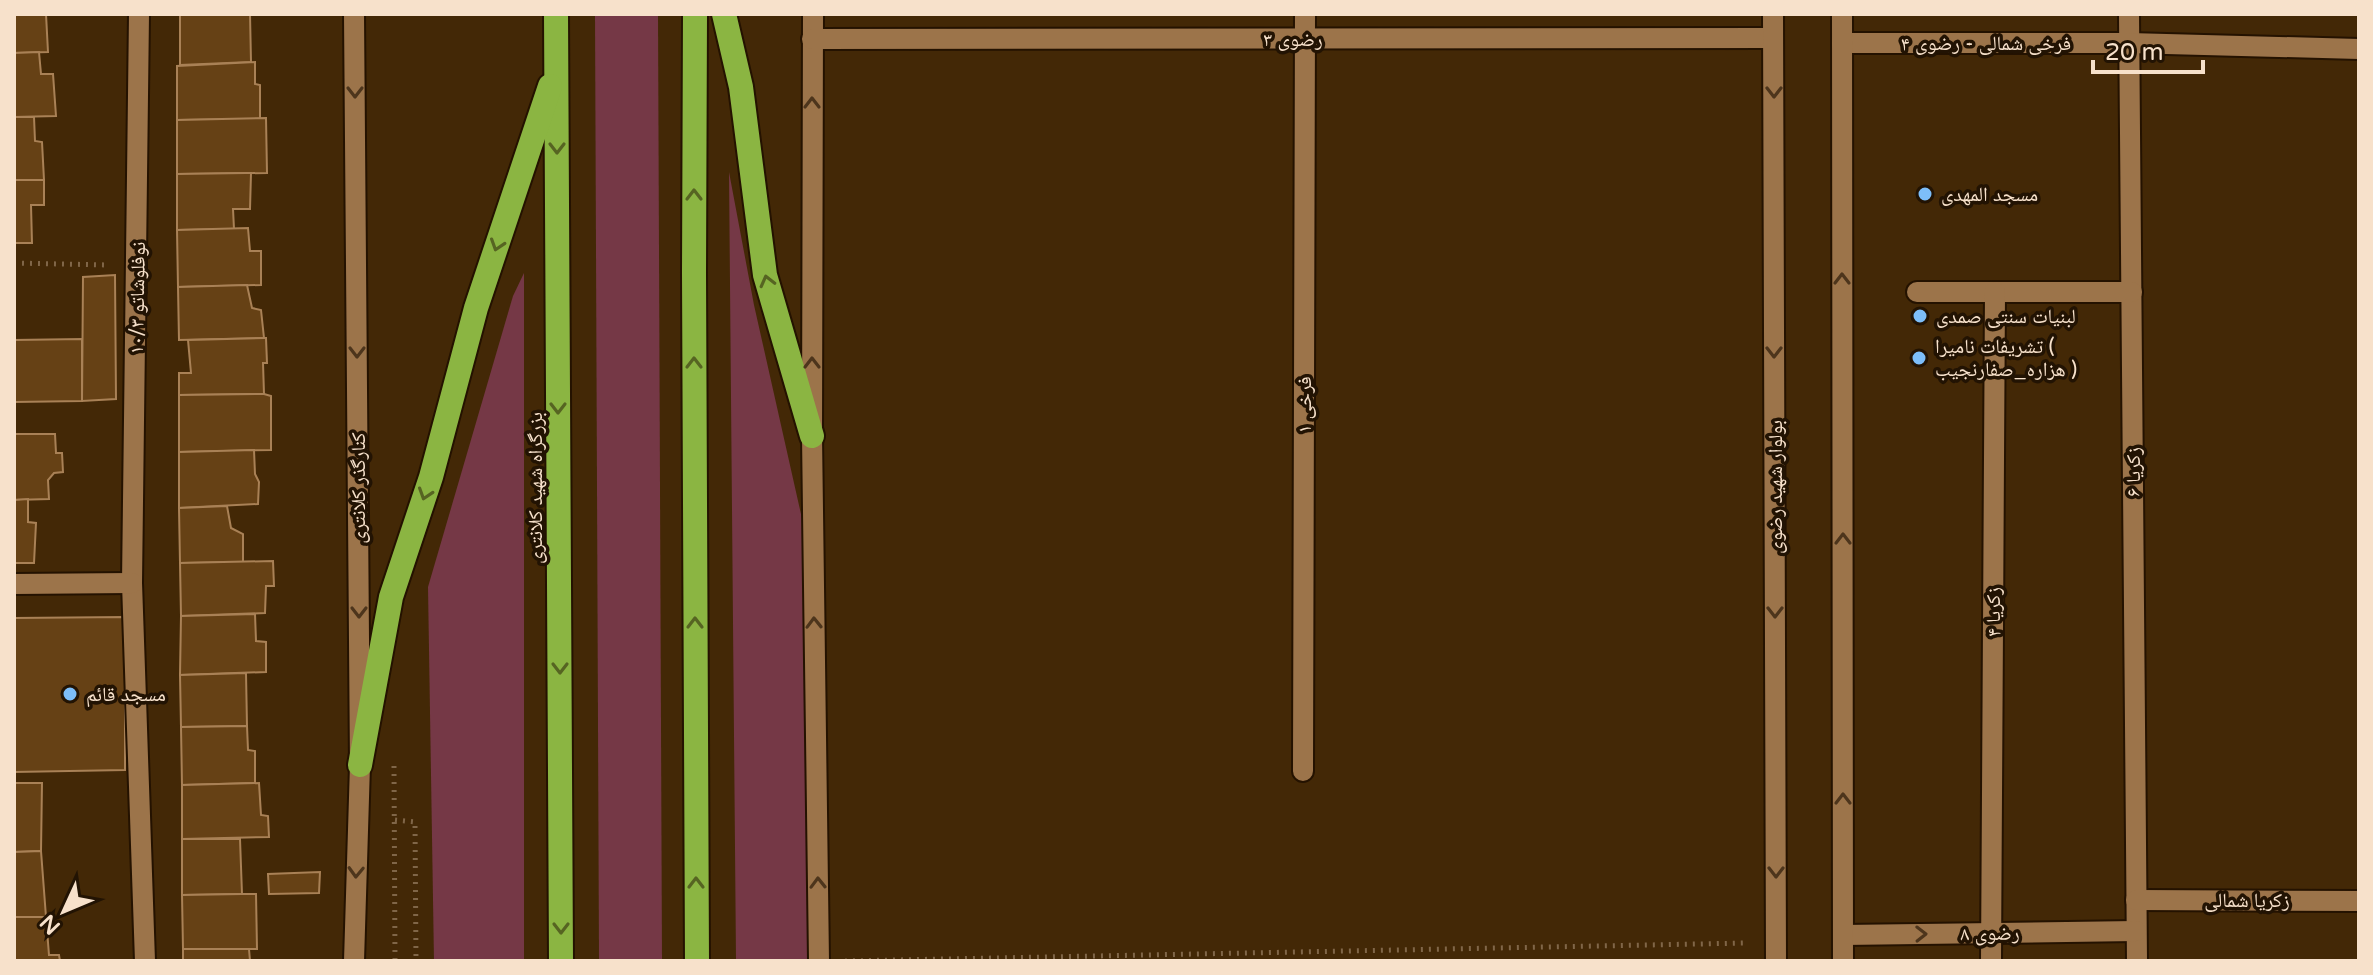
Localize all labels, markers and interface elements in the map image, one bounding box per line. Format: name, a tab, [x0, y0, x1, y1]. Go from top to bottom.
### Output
scale bar	[2093, 24, 2203, 74]
street label: رضوی ۳	[1263, 28, 1323, 52]
street label: فرخی شمالی - رضوی ۴	[1901, 32, 2071, 56]
text: 20 m	[2105, 38, 2163, 67]
one-way arrow	[346, 86, 363, 99]
one-way arrow	[1765, 86, 1783, 99]
one-way arrow	[803, 96, 821, 109]
one-way arrow	[548, 142, 566, 155]
place label: مسجد المهدی	[1941, 183, 2038, 207]
marker: مسجد المهدی	[1916, 185, 1934, 203]
one-way arrow	[685, 188, 703, 201]
one-way arrow	[490, 237, 506, 251]
street label: نوفلوشاتو ۱۰/۳	[125, 241, 151, 355]
one-way arrow	[1833, 272, 1851, 285]
one-way arrow	[760, 274, 777, 288]
place label: لبنیات سنتی صمدی	[1936, 305, 2076, 329]
marker: لبنیات سنتی صمدی	[1911, 307, 1929, 325]
place label: تشریفات نامیرا ( هزاره_صفارنجیب )	[1935, 335, 2077, 382]
one-way arrow	[348, 346, 365, 359]
one-way arrow	[1765, 346, 1783, 359]
marker: تشریفات نامیرا ( هزاره_صفارنجیب )	[1910, 349, 1928, 367]
one-way arrow	[685, 356, 703, 369]
one-way arrow	[803, 356, 821, 369]
street label: فرخی ۱	[1293, 376, 1317, 434]
one-way arrow	[549, 402, 567, 415]
street label: بزرگراه شهید کلانتری	[524, 412, 548, 564]
street label: بولوار شهید رضوی	[1764, 420, 1788, 554]
street label: کنارگذر کلانتری	[347, 432, 371, 544]
street label: زکریا ۶	[2122, 447, 2146, 497]
one-way arrow	[419, 487, 435, 501]
one-way arrow	[1834, 532, 1852, 545]
street label: زکریا ۴	[1982, 587, 2006, 637]
one-way arrow	[350, 606, 367, 619]
one-way arrow	[1766, 606, 1784, 619]
one-way arrow	[686, 616, 704, 629]
one-way arrow	[805, 616, 823, 629]
one-way arrow	[551, 662, 569, 675]
place label: مسجد قائم	[86, 683, 166, 708]
marker: مسجد قائم	[61, 685, 79, 703]
one-way arrow	[1834, 792, 1852, 805]
one-way arrow	[348, 866, 365, 879]
one-way arrow	[1767, 866, 1785, 879]
north arrow	[24, 871, 104, 951]
one-way arrow	[687, 876, 705, 889]
one-way arrow	[809, 876, 827, 889]
street label: زکریا شمالی	[2204, 889, 2290, 913]
text: N	[35, 909, 66, 940]
street label: رضوی ۸	[1960, 921, 2020, 947]
one-way arrow	[552, 922, 570, 935]
one-way arrow	[1915, 925, 1928, 943]

